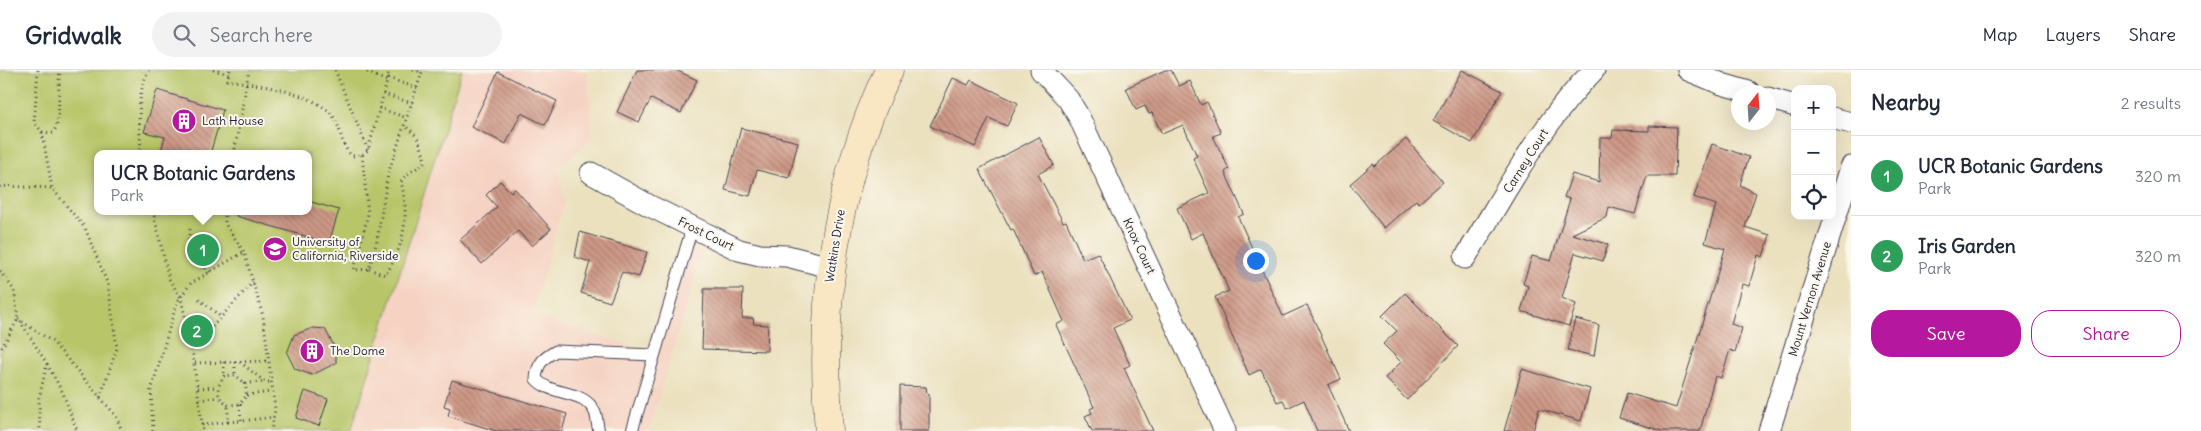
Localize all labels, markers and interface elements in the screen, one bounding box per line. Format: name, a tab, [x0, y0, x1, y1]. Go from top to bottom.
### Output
search box	[152, 12, 502, 57]
text: Gridwalk	[25, 20, 122, 50]
icon: search	[170, 21, 198, 49]
text: Search here	[210, 23, 313, 47]
text: Map	[1982, 23, 2017, 46]
text: Layers	[2045, 23, 2101, 46]
text: Share	[2129, 23, 2176, 46]
north arrow	[1731, 85, 1776, 130]
map controls	[1791, 85, 1836, 220]
button: +	[1791, 85, 1836, 130]
text: Nearby	[1871, 89, 1941, 116]
text: 2 results	[2121, 93, 2181, 113]
building icon: Lath House	[171, 108, 197, 134]
place label: Lath House	[202, 113, 263, 128]
street label: Carney Court	[1500, 126, 1551, 196]
button: −	[1791, 130, 1836, 175]
popup	[94, 150, 312, 215]
text: UCR Botanic Gardens	[1918, 154, 2103, 178]
text: UCR Botanic Gardens	[111, 161, 295, 185]
text: 1	[1884, 166, 1890, 186]
text: 320 m	[2135, 166, 2181, 186]
button: locate	[1791, 175, 1836, 220]
text: Park	[1918, 178, 1951, 198]
text: Park	[111, 185, 144, 205]
street label: Watkins Drive	[821, 208, 848, 284]
street label: Frost Court	[676, 214, 737, 254]
street label: Knox Court	[1120, 215, 1159, 276]
pin: 1	[187, 231, 219, 269]
place label: University of California, Riverside	[292, 234, 398, 263]
text: Iris Garden	[1918, 234, 2016, 258]
school or university icon: University of California, Riverside	[262, 236, 288, 262]
street label: Mount Vernon Avenue	[1785, 240, 1834, 358]
text: 2	[1883, 246, 1891, 266]
text: 320 m	[2135, 246, 2181, 266]
your location	[1243, 248, 1269, 274]
text: Park	[1918, 258, 1951, 278]
button: Save	[1871, 310, 2021, 357]
button: Share	[2031, 310, 2181, 357]
pin: 2	[181, 312, 213, 350]
building icon: The Dome	[299, 338, 325, 364]
place label: The Dome	[330, 343, 385, 358]

